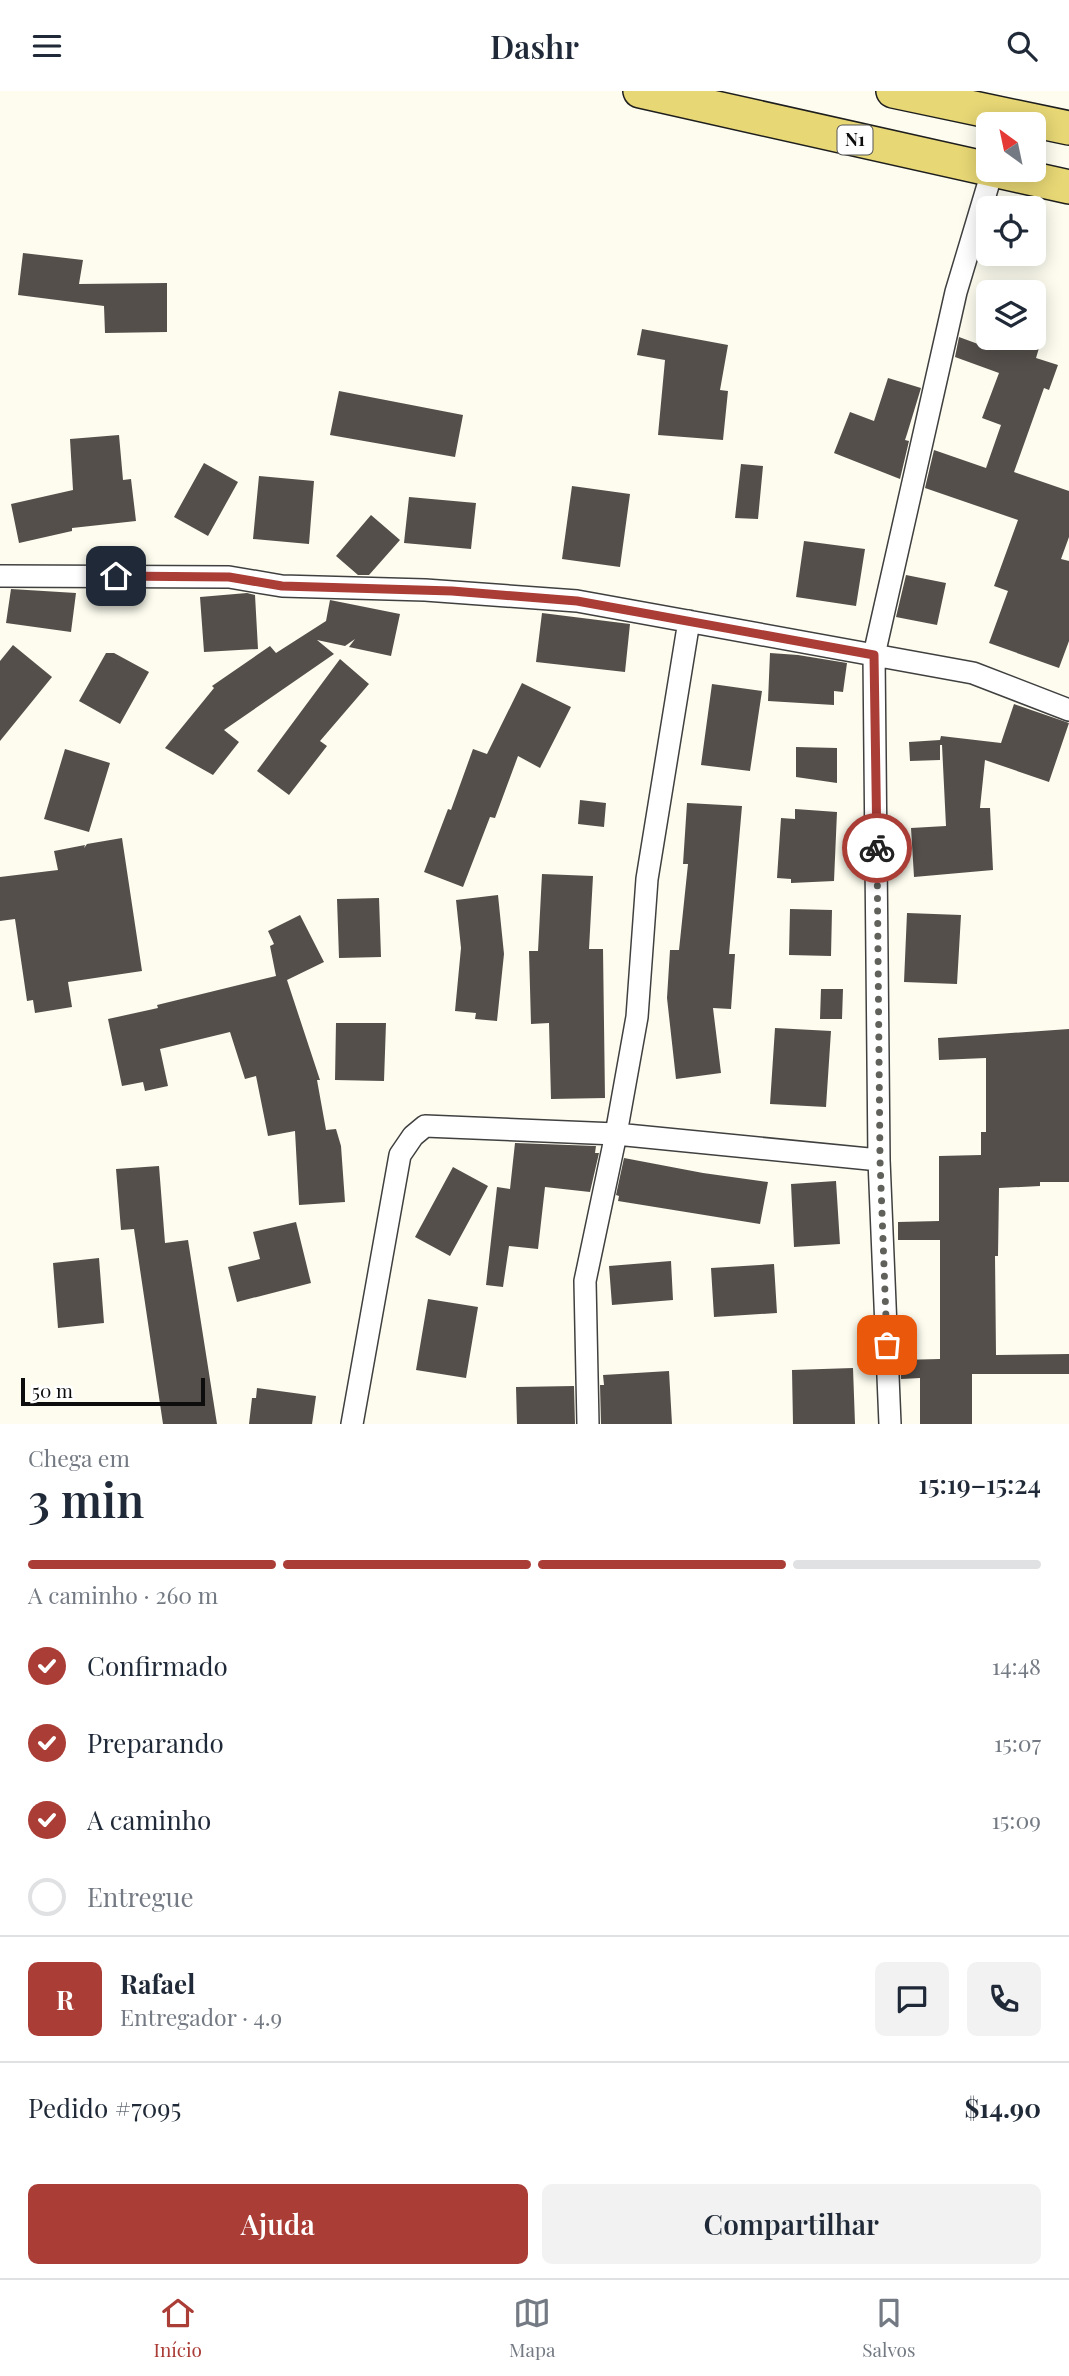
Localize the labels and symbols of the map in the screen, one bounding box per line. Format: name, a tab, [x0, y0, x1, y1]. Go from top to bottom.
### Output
north arrow	[976, 112, 1046, 182]
road number: N1	[838, 125, 872, 155]
pin	[86, 546, 146, 606]
courier	[842, 813, 912, 883]
pin	[857, 1315, 917, 1375]
scale bar	[21, 1375, 205, 1407]

